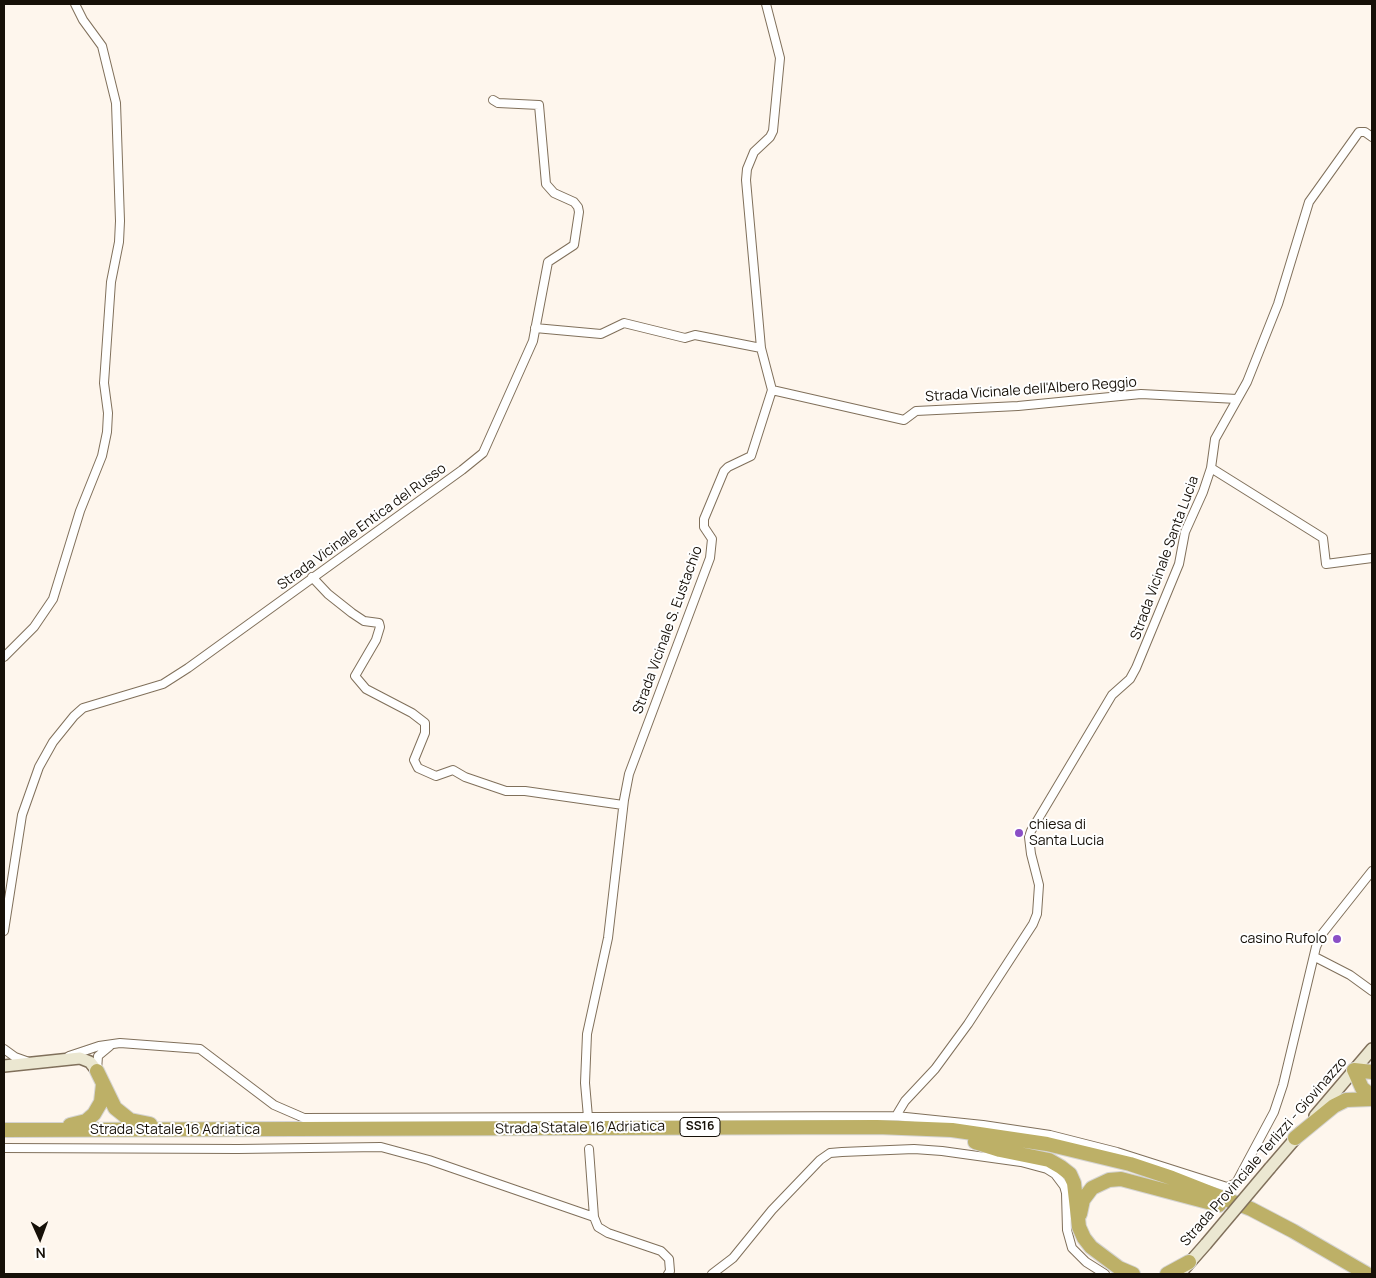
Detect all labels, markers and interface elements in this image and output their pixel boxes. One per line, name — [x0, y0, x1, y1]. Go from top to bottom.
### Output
street label: Strada Vicinale dell'Albero Reggio — [925, 374, 1137, 406]
street label: Strada Vicinale Entica del Russo — [274, 460, 450, 594]
street label: Strada Vicinale Santa Lucia — [1127, 474, 1203, 642]
street label: Strada Vicinale S. Eustachio — [630, 544, 706, 716]
place label: chiesa di Santa Lucia — [1029, 817, 1104, 850]
marker: chiesa di Santa Lucia — [1013, 827, 1025, 839]
place label: casino Rufolo — [1240, 931, 1327, 947]
marker: casino Rufolo — [1331, 933, 1343, 945]
street label: Strada Provinciale Terlizzi - Giovinazzo — [1177, 1054, 1351, 1250]
street label: Strada Statale 16 Adriatica — [495, 1118, 665, 1138]
road number: SS16 — [680, 1118, 720, 1136]
street label: Strada Statale 16 Adriatica — [90, 1122, 260, 1138]
north arrow — [15, 1213, 65, 1263]
text: N — [35, 1244, 46, 1263]

